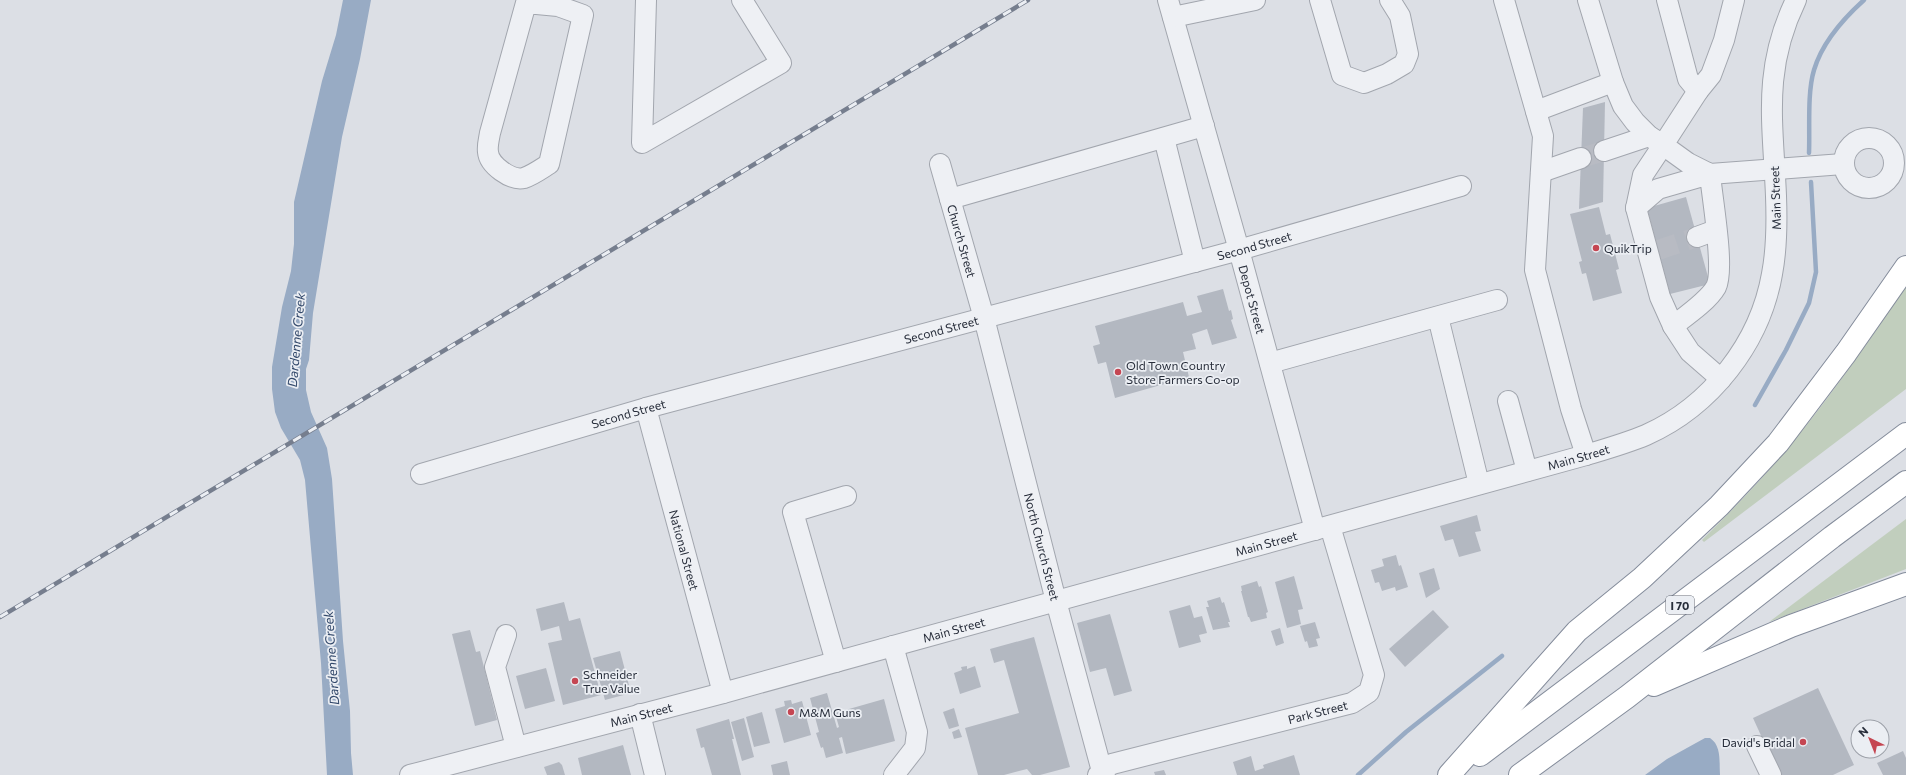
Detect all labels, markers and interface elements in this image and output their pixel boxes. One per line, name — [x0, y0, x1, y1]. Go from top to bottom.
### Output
street label: Main Street — [1767, 166, 1783, 230]
street label: Church Street — [945, 203, 979, 279]
street label: Second Street — [1215, 228, 1293, 263]
place label: QuikTrip — [1604, 241, 1652, 255]
marker: QuikTrip — [1591, 243, 1601, 253]
street label: Depot Street — [1236, 263, 1268, 335]
water label: Dardenne Creek — [284, 291, 308, 388]
street label: Second Street — [902, 313, 980, 346]
place label: Old Town Country Store Farmers Co-op — [1126, 358, 1240, 386]
marker: Old Town Country Store Farmers Co-op — [1113, 367, 1123, 377]
street label: Second Street — [590, 396, 667, 431]
street label: Main Street — [1546, 441, 1611, 472]
street label: North Church Street — [1022, 491, 1063, 602]
street label: National Street — [667, 508, 702, 592]
street label: Main Street — [1233, 528, 1299, 558]
road number: I 70 — [1666, 596, 1694, 614]
water label: Dardenne Creek — [320, 609, 342, 706]
street label: Main Street — [921, 614, 987, 645]
place label: Schneider True Value — [583, 667, 640, 695]
marker: Schneider True Value — [570, 676, 580, 686]
street label: Park Street — [1286, 697, 1349, 726]
street label: Main Street — [609, 700, 674, 729]
place label: M&M Guns — [799, 705, 861, 719]
marker: M&M Guns — [786, 707, 796, 717]
north arrow — [1850, 719, 1890, 759]
text: N — [1855, 724, 1870, 739]
place label: David's Bridal — [1722, 735, 1795, 749]
marker: David's Bridal — [1798, 737, 1808, 747]

